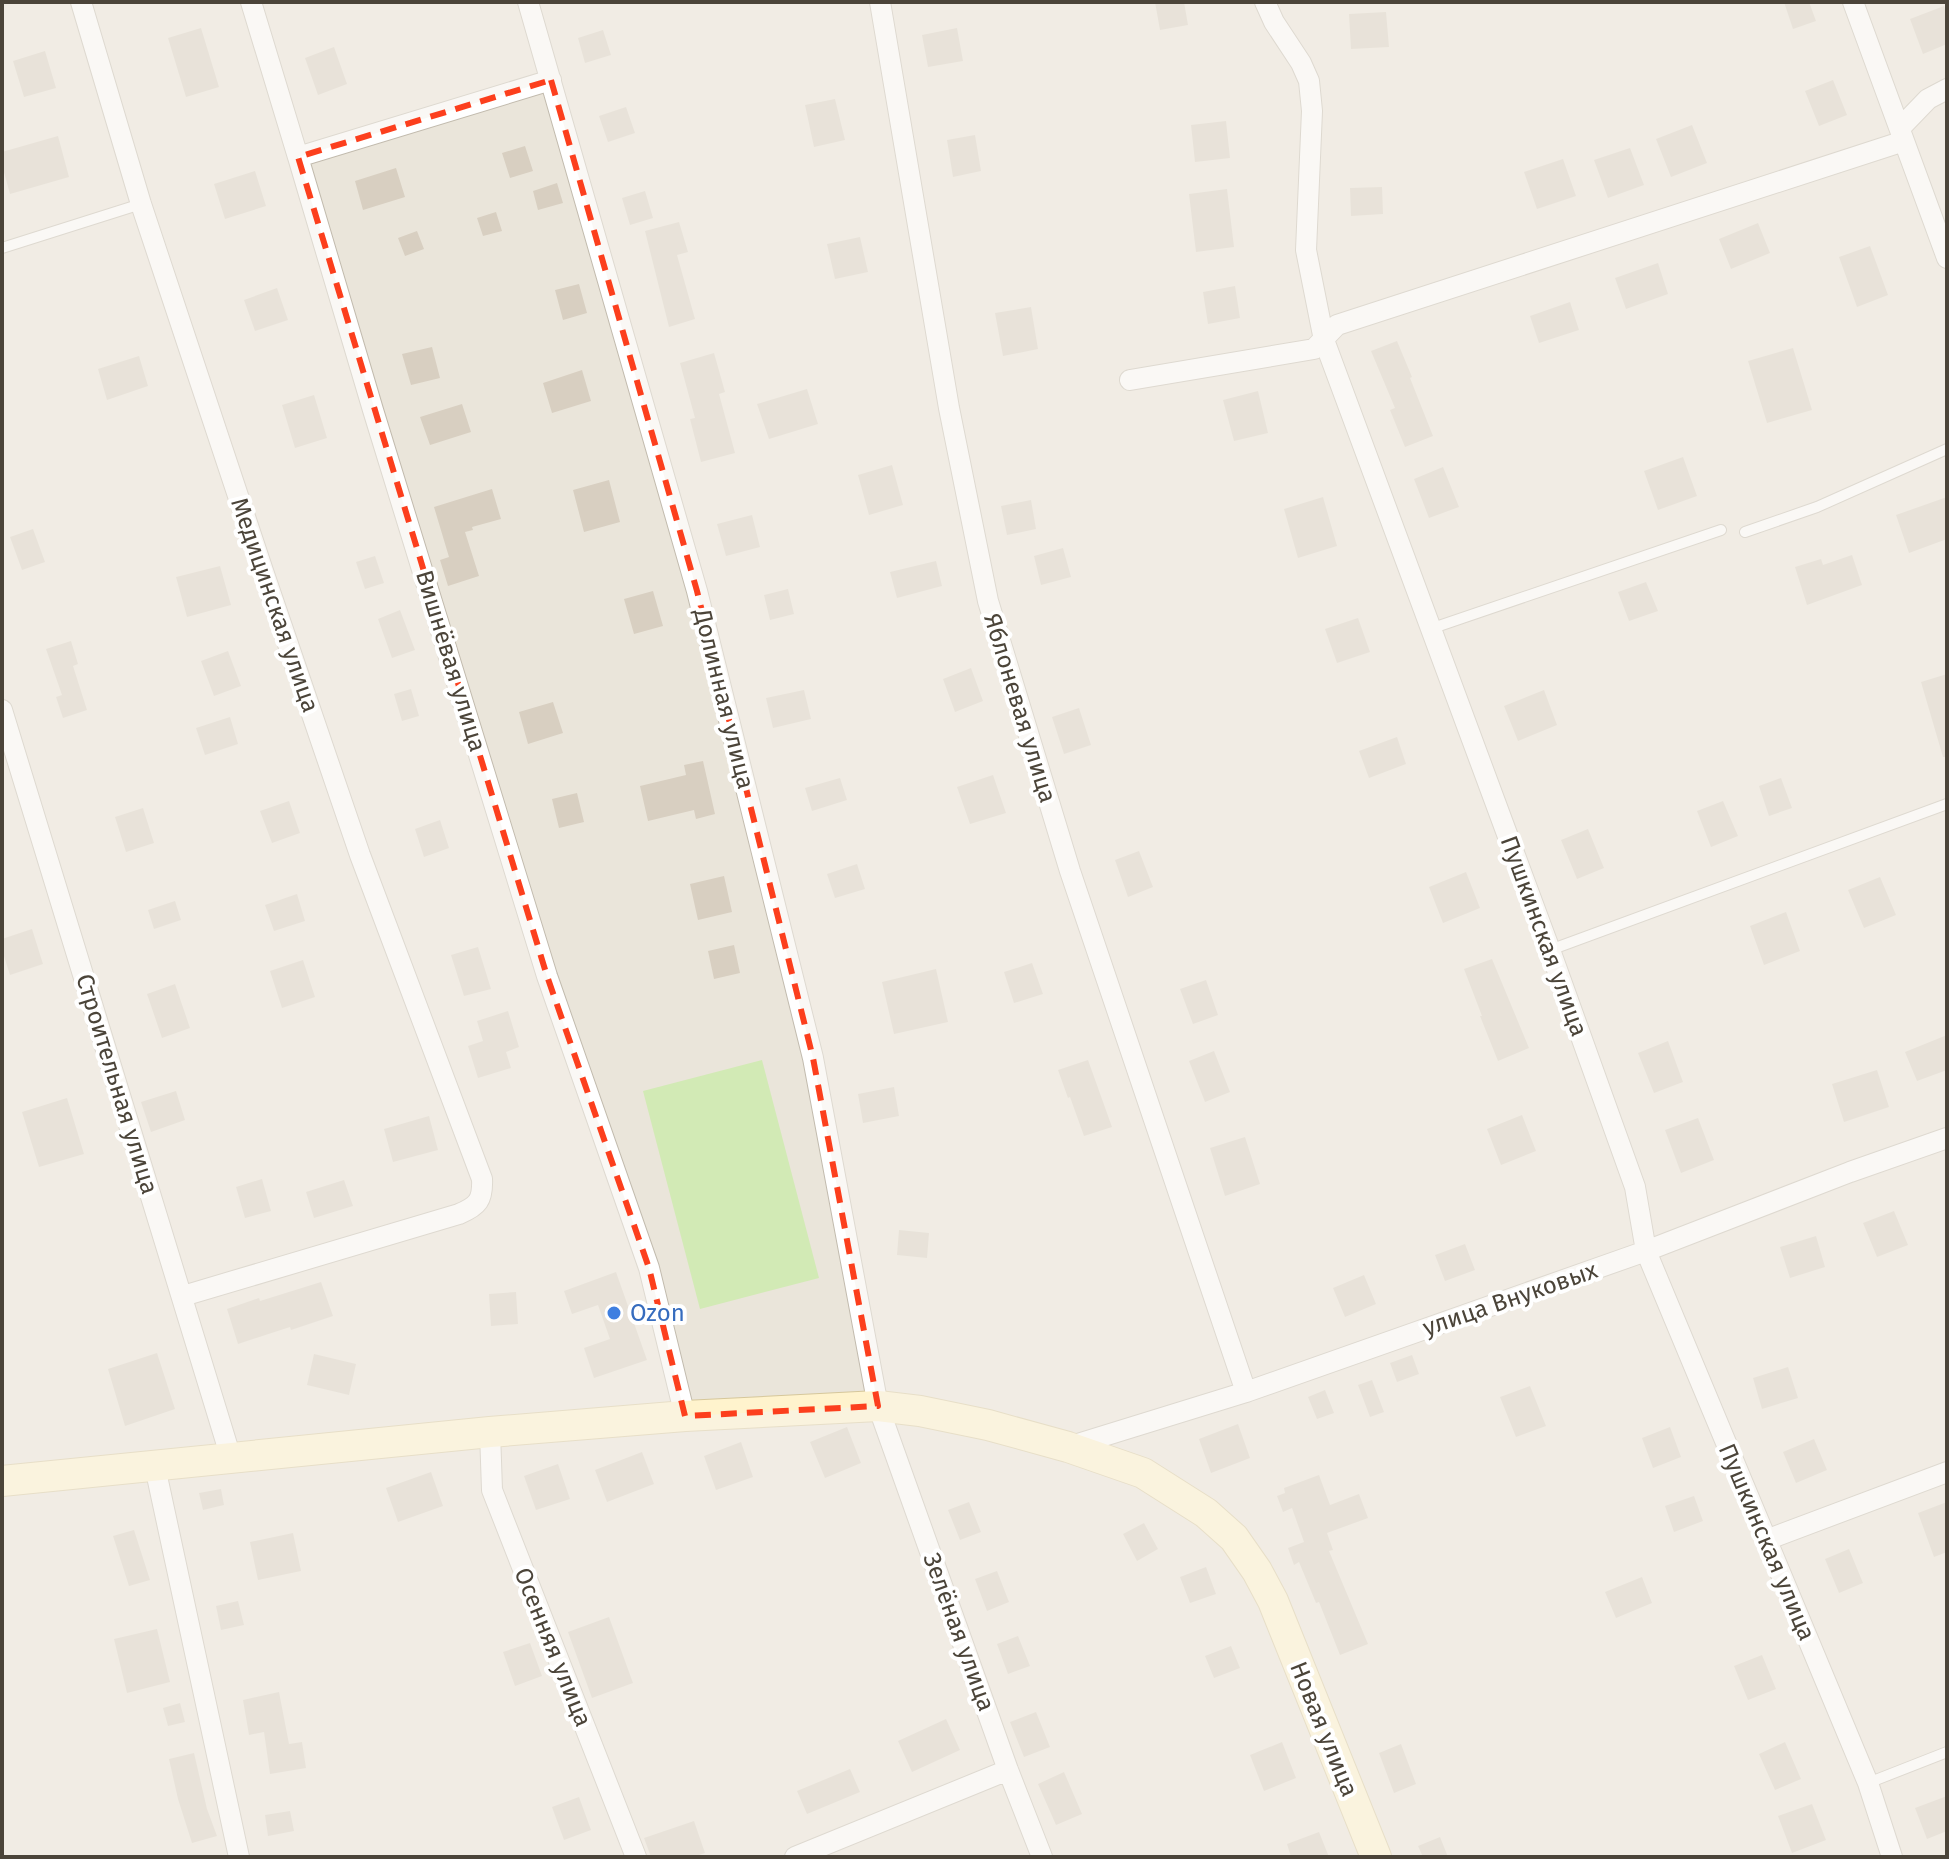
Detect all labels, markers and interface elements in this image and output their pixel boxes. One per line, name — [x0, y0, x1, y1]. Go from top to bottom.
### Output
street label: Медицинская улица — [225, 494, 325, 716]
street label: Вишнёвая улица — [410, 567, 492, 755]
street label: Долинная улица — [688, 605, 760, 792]
street label: Яблоневая улица — [978, 610, 1062, 806]
street label: Пушкинская улица — [1495, 832, 1593, 1040]
street label: Строительная улица — [70, 971, 164, 1197]
street label: улица Внуковых — [1419, 1256, 1601, 1342]
place label: Ozon — [630, 1299, 685, 1327]
marker: Ozon — [605, 1304, 623, 1322]
street label: Пушкинская улица — [1713, 1439, 1821, 1645]
street label: Зелёная улица — [917, 1549, 1001, 1715]
street label: Осенняя улица — [508, 1563, 598, 1731]
street label: Новая улица — [1284, 1657, 1364, 1801]

